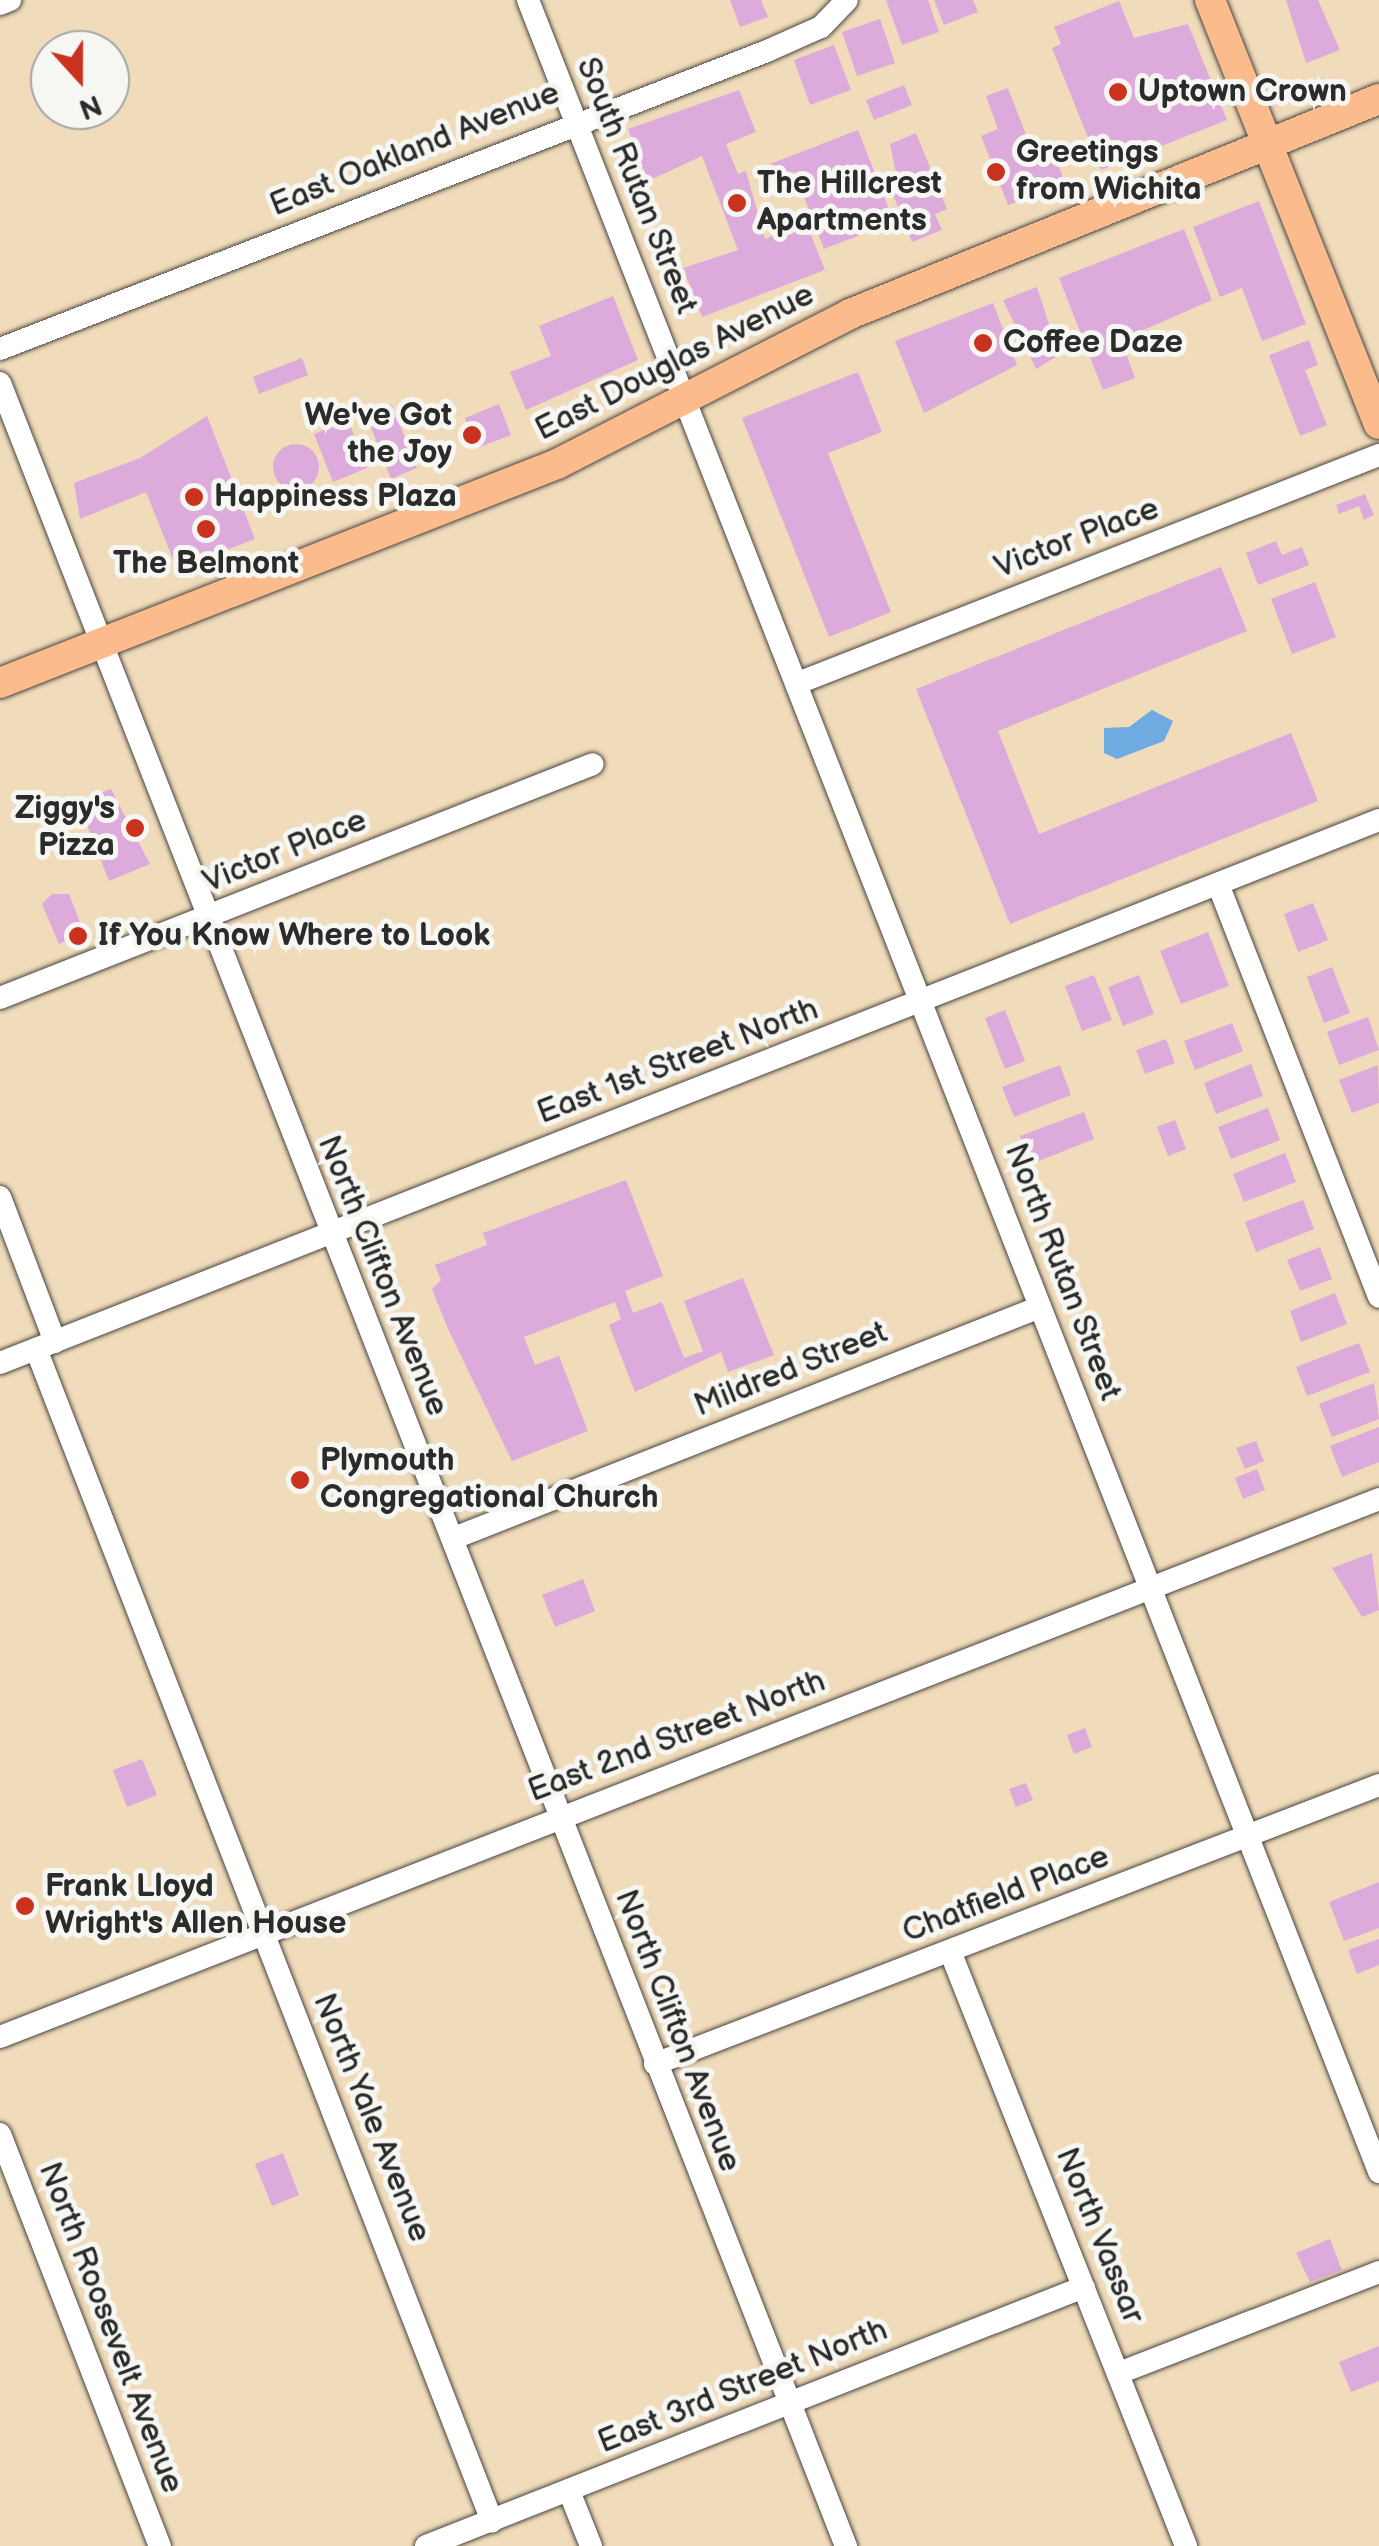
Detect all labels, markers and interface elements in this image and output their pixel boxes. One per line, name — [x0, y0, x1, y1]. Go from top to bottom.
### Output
north arrow — [30, 30, 130, 130]
street label: South Rutan Street — [567, 52, 705, 320]
place label: Uptown Crown — [1138, 73, 1347, 111]
street label: East Oakland Avenue — [265, 74, 565, 226]
marker: Uptown Crown — [1107, 81, 1129, 103]
text: N — [74, 87, 106, 126]
place label: Greetings from Wichita — [1016, 135, 1202, 210]
marker: Greetings from Wichita — [985, 161, 1007, 183]
place label: The Hillcrest Apartments — [757, 166, 942, 241]
marker: The Hillcrest Apartments — [726, 192, 748, 214]
street label: East Douglas Avenue — [529, 276, 821, 450]
place label: Coffee Daze — [1003, 324, 1183, 362]
marker: Coffee Daze — [972, 332, 994, 354]
place label: We've Got the Joy — [304, 398, 452, 473]
marker: We've Got the Joy — [461, 424, 483, 446]
place label: Happiness Plaza — [214, 478, 457, 516]
marker: Happiness Plaza — [183, 486, 205, 508]
street label: Victor Place — [990, 490, 1164, 588]
marker: The Belmont — [195, 518, 217, 540]
place label: The Belmont — [113, 545, 299, 583]
place label: Ziggy's Pizza — [15, 791, 115, 866]
street label: Victor Place — [198, 802, 372, 902]
marker: Ziggy's Pizza — [124, 817, 146, 839]
place label: If You Know Where to Look — [98, 917, 490, 955]
marker: If You Know Where to Look — [67, 925, 89, 947]
street label: East 1st Street North — [532, 991, 824, 1133]
street label: North Clifton Avenue — [308, 1130, 456, 1422]
street label: North Rutan Street — [995, 1138, 1129, 1406]
street label: Mildred Street — [689, 1314, 893, 1426]
place label: Plymouth Congregational Church — [320, 1443, 659, 1518]
marker: Plymouth Congregational Church — [289, 1469, 311, 1491]
street label: East 2nd Street North — [523, 1663, 831, 1811]
street label: Chatfield Place — [897, 1838, 1115, 1952]
place label: Frank Lloyd Wright's Allen House — [45, 1869, 346, 1944]
street label: North Clifton Avenue — [606, 1885, 748, 2177]
marker: Frank Lloyd Wright's Allen House — [14, 1895, 36, 1917]
street label: North Yale Avenue — [303, 1987, 439, 2249]
street label: North Vassar — [1046, 2142, 1152, 2330]
street label: North Roosevelt Avenue — [29, 2157, 191, 2499]
street label: East 3rd Street North — [592, 2311, 894, 2463]

